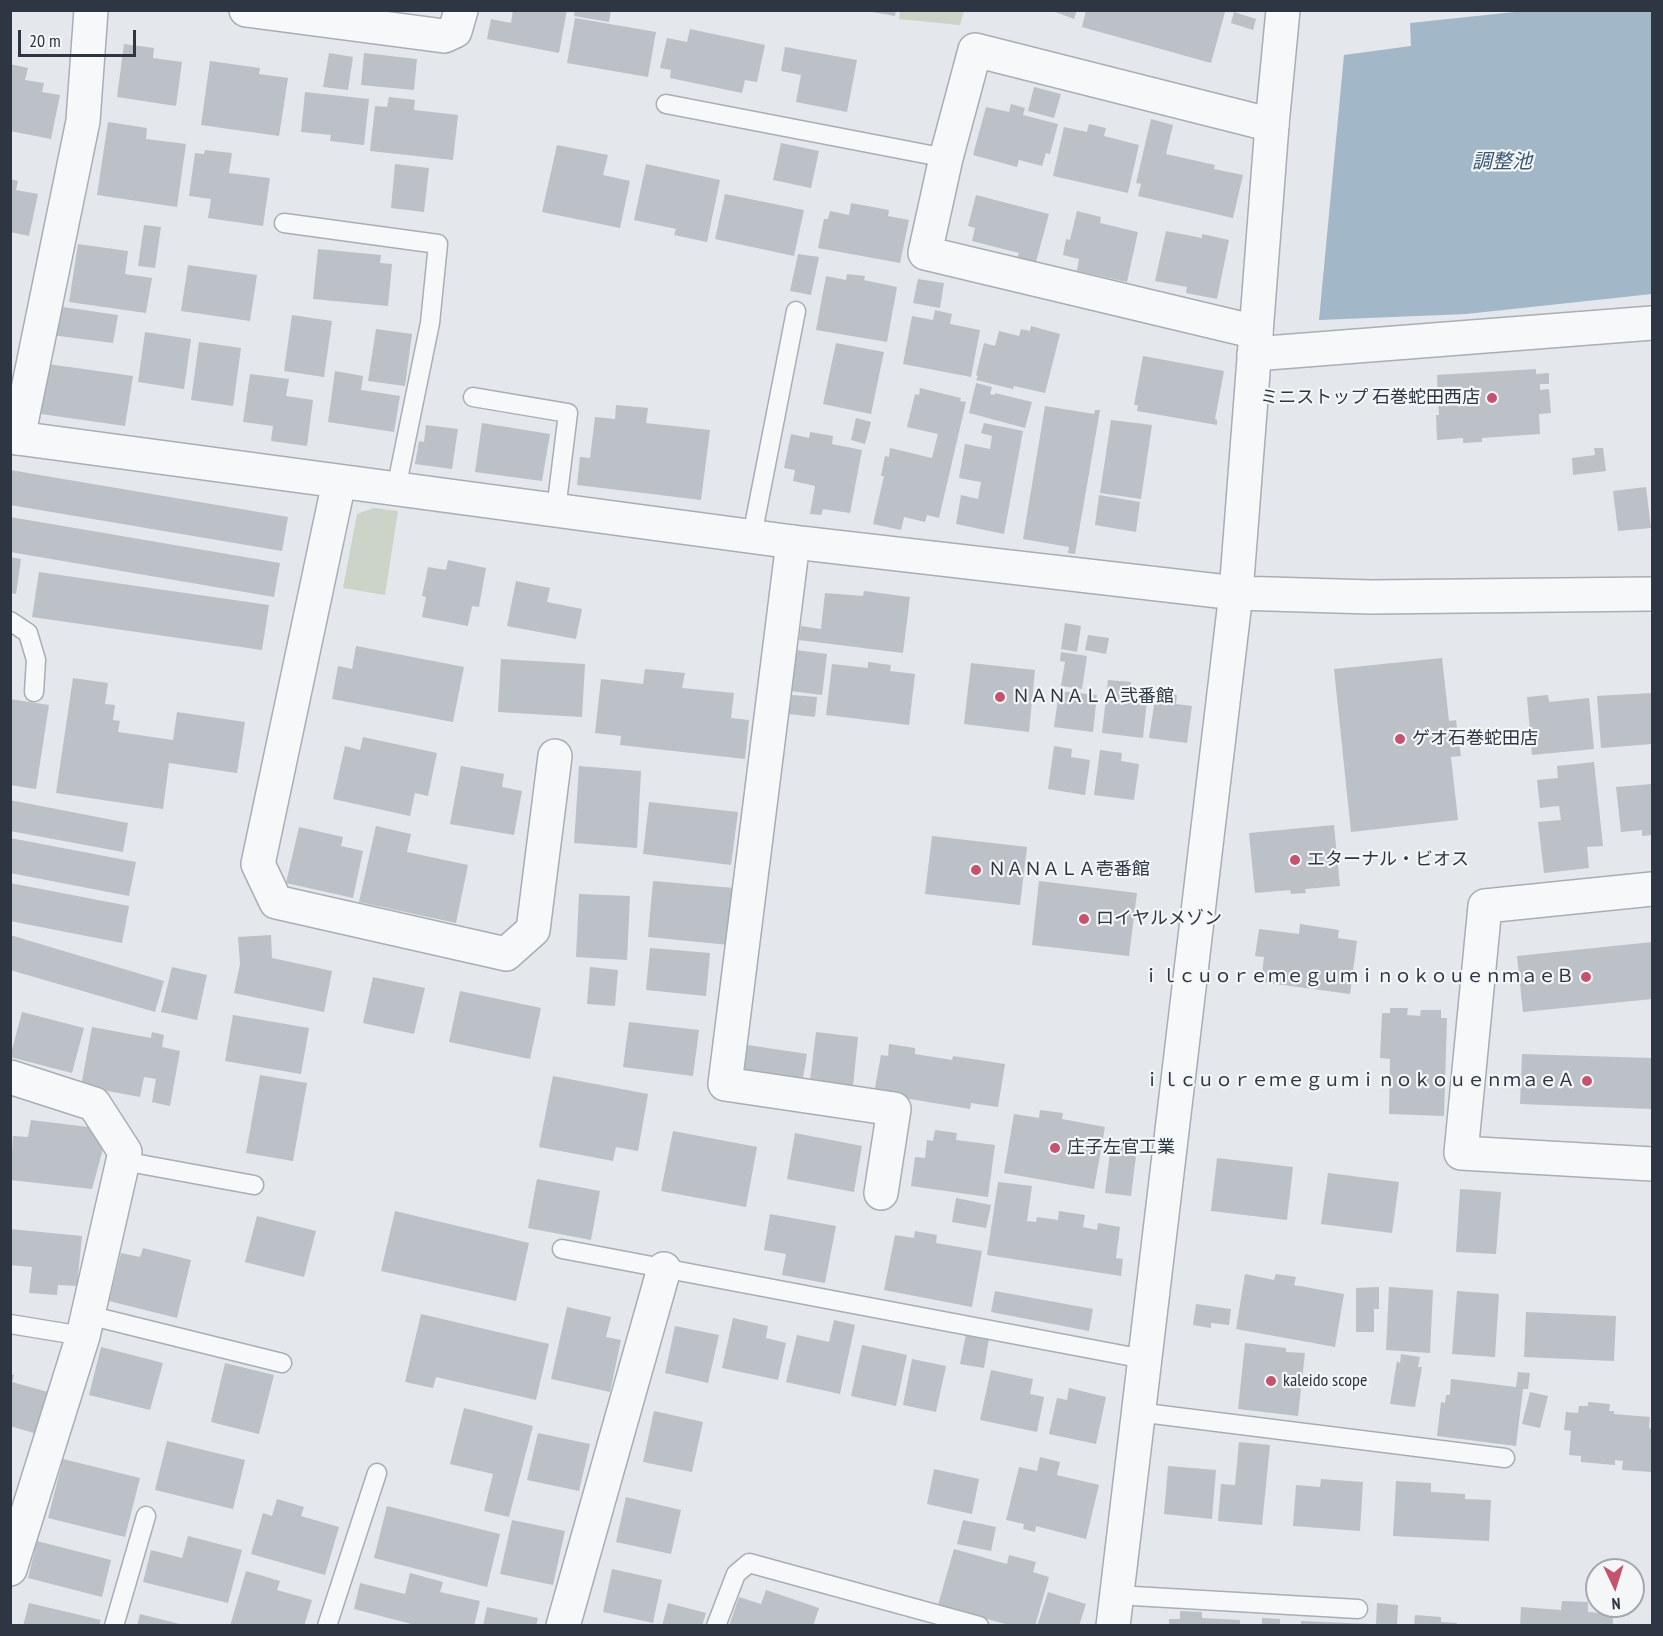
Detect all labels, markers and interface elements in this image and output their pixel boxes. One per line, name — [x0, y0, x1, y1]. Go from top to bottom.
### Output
scale bar — [21, 18, 140, 56]
text: 20 m — [29, 29, 61, 52]
water label: 調整池 — [1472, 150, 1532, 174]
place label: ミニストップ 石巻蛇田西店 — [1260, 387, 1480, 409]
marker: ミニストップ 石巻蛇田西店 — [1485, 391, 1499, 405]
place label: ＮＡＮＡＬＡ弐番館 — [1012, 686, 1174, 708]
marker: ＮＡＮＡＬＡ弐番館 — [993, 690, 1007, 704]
place label: ゲオ石巻蛇田店 — [1412, 728, 1538, 750]
marker: ゲオ石巻蛇田店 — [1393, 732, 1407, 746]
place label: エターナル・ビオス — [1307, 849, 1469, 871]
marker: エターナル・ビオス — [1288, 853, 1302, 867]
place label: ＮＡＮＡＬＡ壱番館 — [988, 859, 1150, 881]
marker: ＮＡＮＡＬＡ壱番館 — [969, 863, 983, 877]
place label: ロイヤルメゾン — [1096, 908, 1222, 930]
marker: ロイヤルメゾン — [1077, 912, 1091, 926]
place label: ｉｌｃｕｏｒｅｍｅｇｕｍｉｎｏｋｏｕｅｎｍａｅＢ — [1142, 966, 1574, 988]
marker: ｉｌｃｕｏｒｅｍｅｇｕｍｉｎｏｋｏｕｅｎｍａｅＢ — [1579, 970, 1593, 984]
place label: ｉｌｃｕｏｒｅｍｅｇｕｍｉｎｏｋｏｕｅｎｍａｅＡ — [1143, 1070, 1575, 1092]
marker: ｉｌｃｕｏｒｅｍｅｇｕｍｉｎｏｋｏｕｅｎｍａｅＡ — [1580, 1074, 1594, 1088]
place label: 庄子左官工業 — [1067, 1137, 1175, 1159]
marker: 庄子左官工業 — [1048, 1141, 1062, 1155]
place label: kaleido scope — [1283, 1370, 1367, 1392]
marker: kaleido scope — [1264, 1374, 1278, 1388]
north arrow — [1585, 1558, 1645, 1618]
text: N — [1611, 1594, 1621, 1614]

